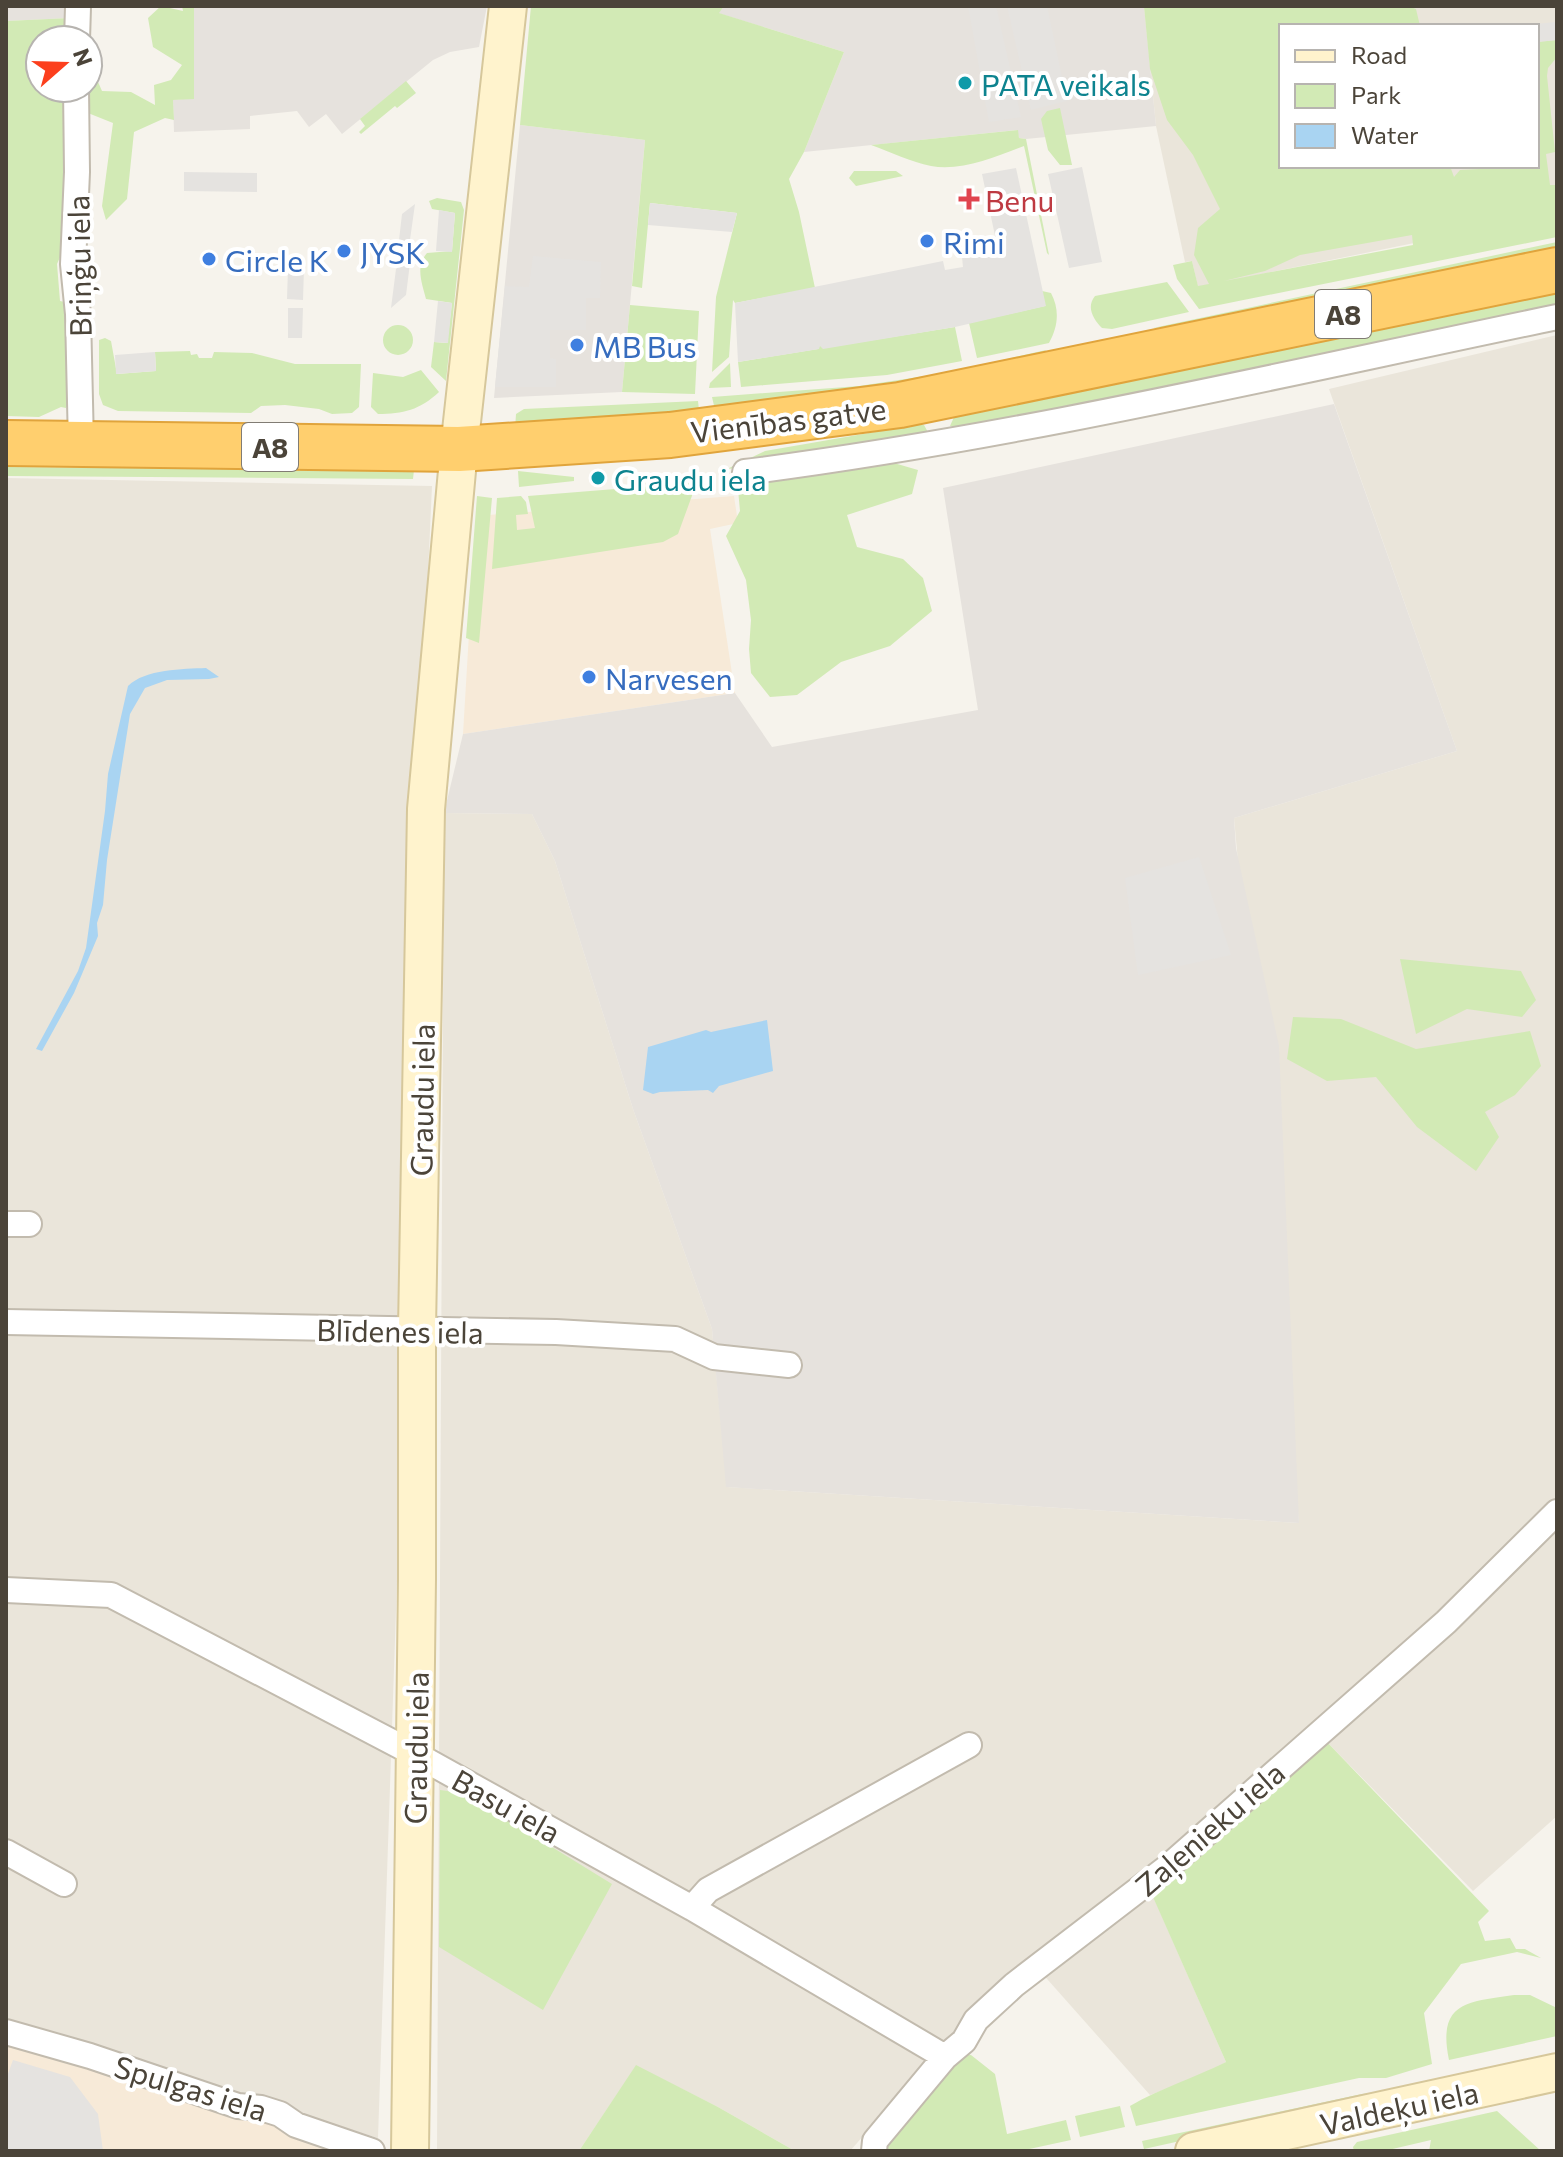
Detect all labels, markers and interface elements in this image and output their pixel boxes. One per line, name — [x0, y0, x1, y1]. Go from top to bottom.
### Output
north arrow — [24, 24, 104, 104]
legend — [1279, 24, 1539, 168]
text: Road — [1351, 40, 1407, 69]
text: N — [68, 45, 99, 69]
place label: PATA veikals — [981, 65, 1151, 102]
marker: PATA veikals — [956, 74, 974, 92]
text: Park — [1351, 80, 1401, 109]
text: Water — [1351, 120, 1419, 149]
place label: Benu — [985, 181, 1054, 218]
marker: Benu — [960, 190, 978, 208]
street label: Briņģu iela — [58, 195, 101, 337]
place label: Rimi — [943, 223, 1005, 260]
marker: Rimi — [918, 232, 936, 250]
place label: JYSK — [360, 233, 425, 270]
place label: Circle K — [225, 241, 329, 278]
marker: JYSK — [335, 242, 353, 260]
marker: Circle K — [200, 250, 218, 268]
road number: A8 — [1315, 290, 1371, 338]
place label: MB Bus — [593, 327, 697, 364]
marker: MB Bus — [568, 336, 586, 354]
street label: Vienības gatve — [688, 389, 888, 449]
road number: A8 — [242, 423, 298, 471]
place label: Graudu iela — [614, 460, 767, 497]
marker: Graudu iela — [589, 469, 607, 487]
place label: Narvesen — [605, 659, 733, 696]
marker: Narvesen — [580, 668, 598, 686]
street label: Graudu iela — [401, 1023, 441, 1177]
street label: Blīdenes iela — [316, 1310, 484, 1350]
street label: Graudu iela — [395, 1671, 435, 1825]
street label: Zaļenieku iela — [1127, 1753, 1293, 1905]
street label: Basu iela — [446, 1760, 568, 1850]
street label: Spulgas iela — [110, 2046, 272, 2128]
street label: Valdeķu iela — [1316, 2072, 1482, 2145]

